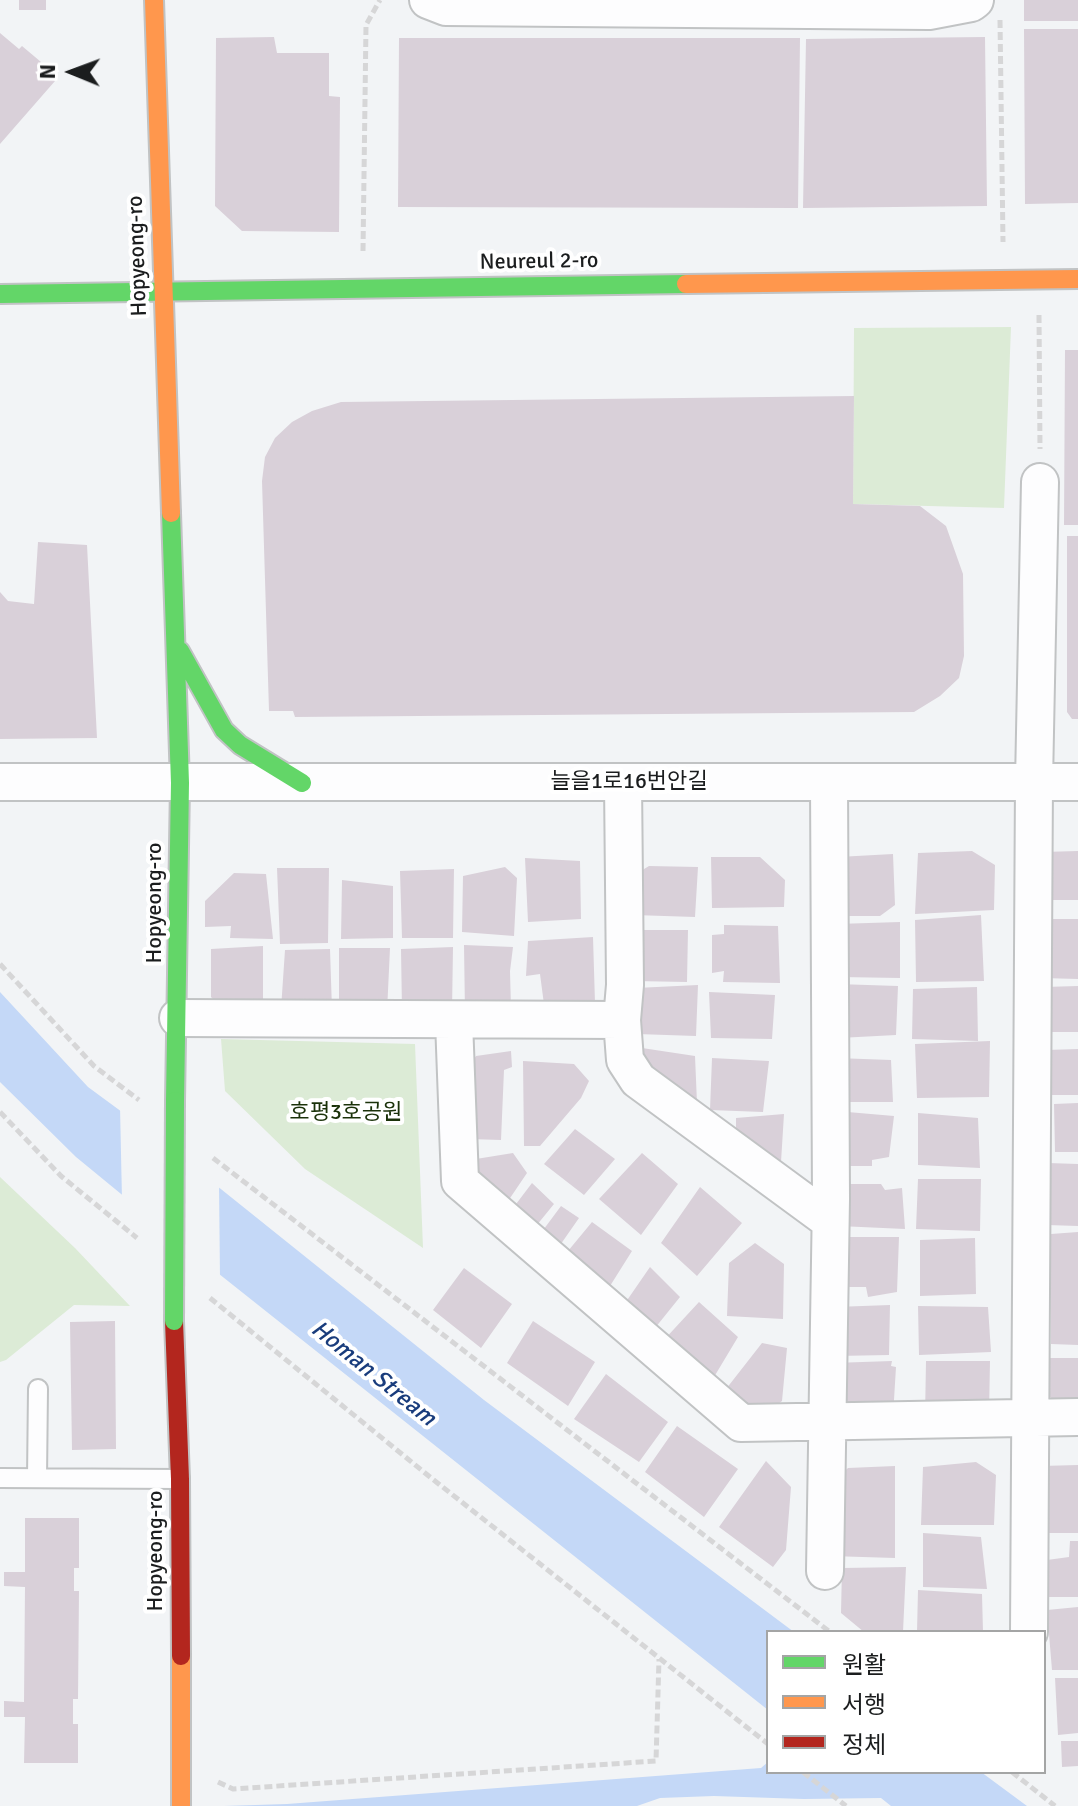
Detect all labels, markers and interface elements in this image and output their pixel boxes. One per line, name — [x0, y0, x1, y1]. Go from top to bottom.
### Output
north arrow — [32, 32, 112, 112]
text: N — [34, 64, 61, 79]
street label: Hopyeong-ro — [123, 195, 153, 317]
street label: Neureul 2-ro — [479, 248, 599, 276]
street label: 늘을1로16번안길 — [550, 769, 708, 795]
street label: Hopyeong-ro — [142, 843, 168, 963]
park label: 호평3호공원 — [289, 1100, 403, 1126]
water label: Homan Stream — [305, 1315, 441, 1433]
street label: Hopyeong-ro — [143, 1491, 169, 1611]
legend — [766, 1630, 1046, 1774]
text: 원활 — [842, 1650, 886, 1680]
text: 서행 — [842, 1690, 886, 1720]
text: 정체 — [842, 1730, 886, 1760]

